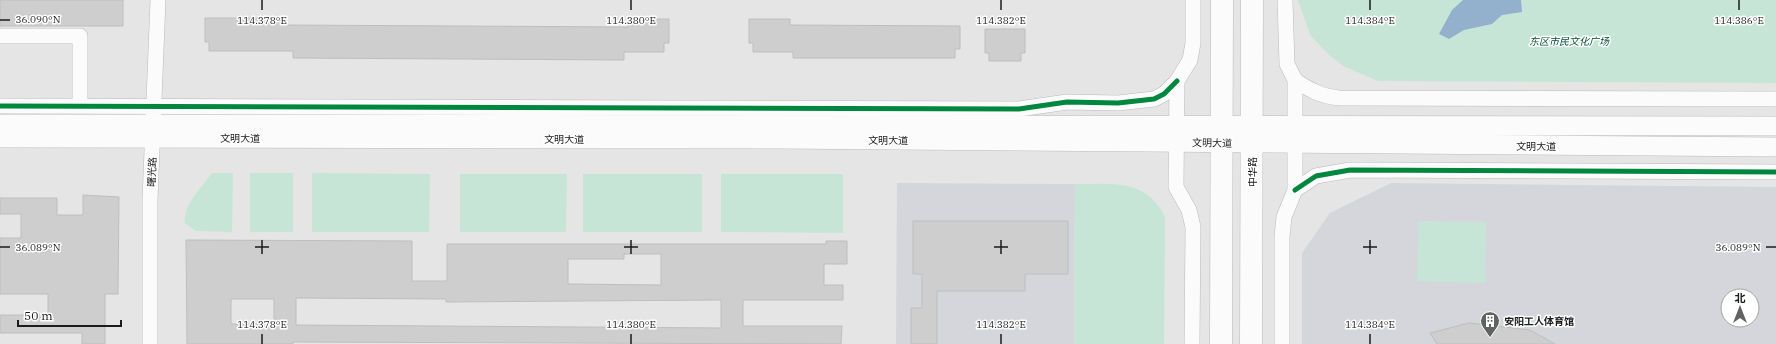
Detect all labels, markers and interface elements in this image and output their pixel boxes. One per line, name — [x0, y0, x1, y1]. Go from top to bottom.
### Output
text: 36.090°N — [15, 13, 61, 26]
text: 114.378°E — [237, 14, 287, 27]
text: 114.380°E — [606, 14, 656, 27]
text: 114.382°E — [976, 14, 1026, 27]
text: 114.384°E — [1345, 14, 1395, 27]
text: 114.386°E — [1714, 14, 1764, 27]
park label: 东区市民文化广场 — [1529, 35, 1610, 48]
street label: 文明大道 — [220, 132, 260, 145]
street label: 文明大道 — [544, 133, 584, 146]
street label: 文明大道 — [868, 134, 908, 147]
street label: 文明大道 — [1192, 136, 1232, 150]
street label: 文明大道 — [1516, 140, 1556, 153]
street label: 曙光路 — [145, 157, 159, 187]
street label: 中华路 — [1246, 157, 1259, 187]
text: 36.089°N — [15, 241, 61, 254]
text: 36.089°N — [1715, 241, 1761, 254]
north arrow — [1720, 288, 1760, 328]
text: 北 — [1735, 291, 1746, 305]
scale bar — [18, 302, 121, 328]
text: 50 m — [24, 308, 53, 323]
building icon: 安阳工人体育馆 — [1479, 310, 1501, 338]
place label: 安阳工人体育馆 — [1504, 315, 1574, 328]
text: 114.378°E — [237, 318, 287, 331]
text: 114.380°E — [606, 318, 656, 331]
text: 114.382°E — [976, 318, 1026, 331]
text: 114.384°E — [1345, 318, 1395, 331]

